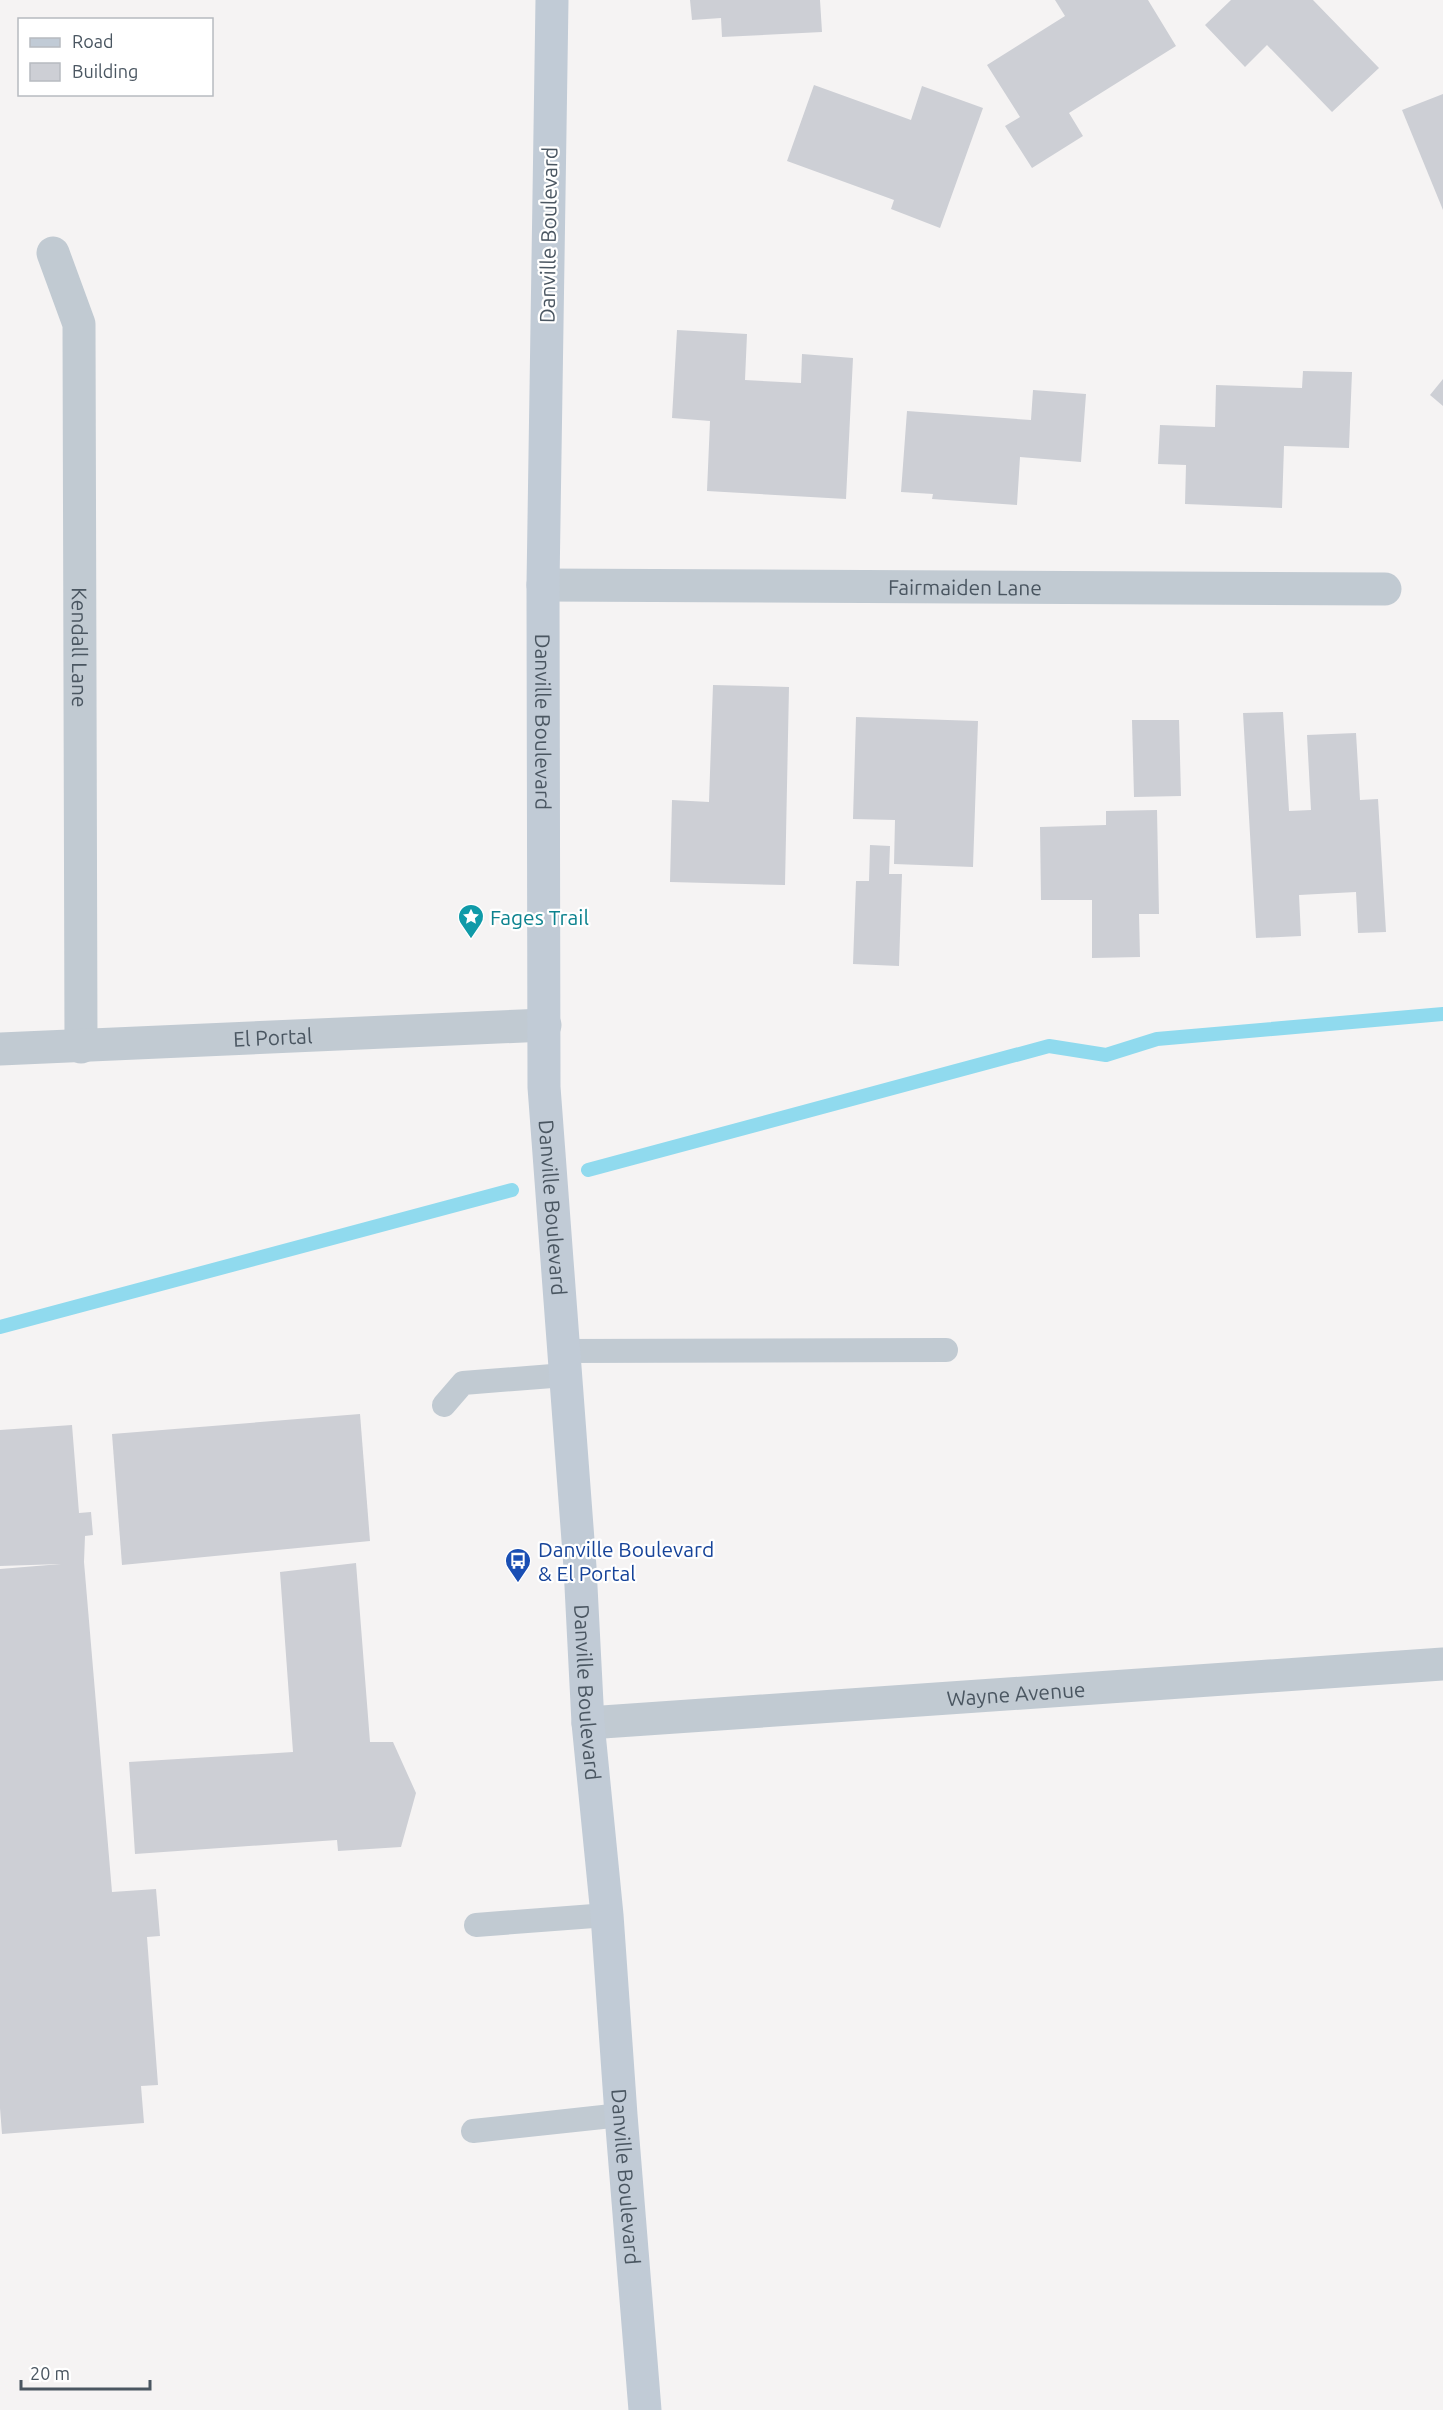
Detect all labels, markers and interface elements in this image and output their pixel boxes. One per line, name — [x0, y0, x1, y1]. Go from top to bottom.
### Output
legend — [18, 18, 213, 96]
text: Road — [72, 31, 114, 51]
text: Building — [72, 61, 138, 81]
street label: Danville Boulevard — [534, 147, 562, 323]
street label: Fairmaiden Lane — [888, 575, 1042, 599]
street label: Kendall Lane — [68, 587, 92, 708]
street label: Danville Boulevard — [531, 634, 555, 810]
place icon: Fages Trail — [456, 902, 486, 940]
place label: Fages Trail — [490, 905, 589, 929]
street label: El Portal — [233, 1023, 313, 1051]
street label: Danville Boulevard — [534, 1119, 572, 1296]
place label: Danville Boulevard & El Portal — [538, 1537, 714, 1585]
bus stop icon: Danville Boulevard & El Portal — [503, 1546, 533, 1584]
street label: Danville Boulevard — [570, 1604, 606, 1781]
street label: Wayne Avenue — [946, 1677, 1086, 1710]
street label: Danville Boulevard — [607, 2088, 645, 2266]
scale bar — [21, 2353, 150, 2391]
text: 20 m — [30, 2363, 70, 2383]

